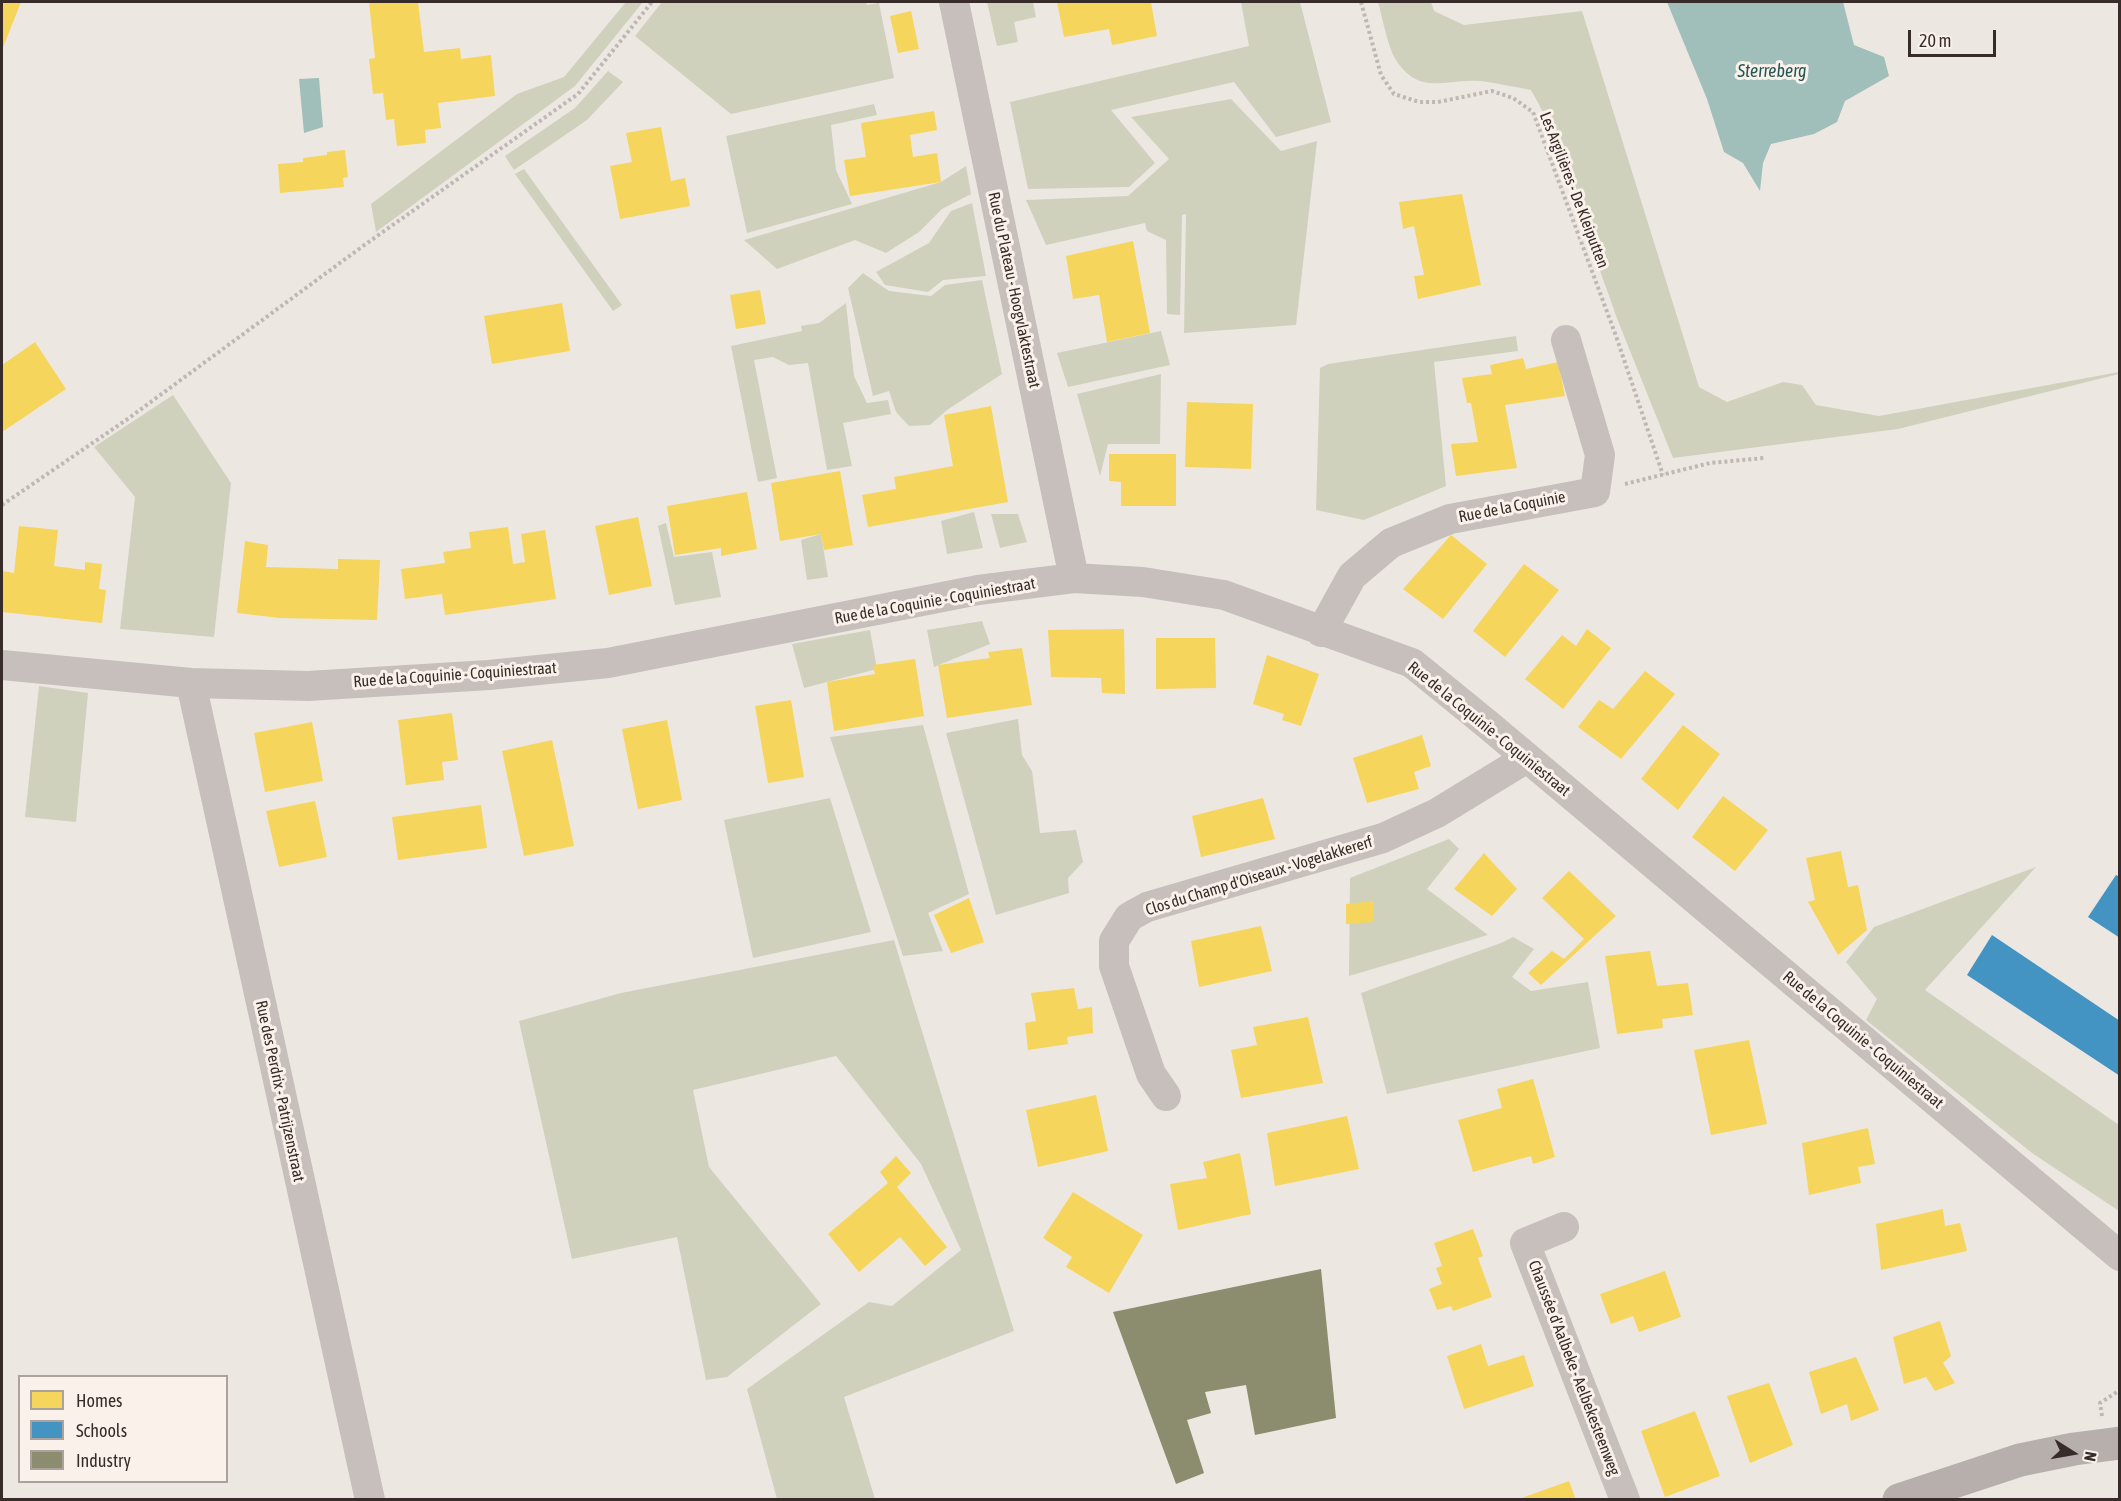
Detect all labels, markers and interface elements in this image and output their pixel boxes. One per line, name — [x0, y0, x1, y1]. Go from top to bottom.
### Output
scale bar — [1911, 18, 2000, 56]
text: 20 m — [1919, 30, 1951, 51]
water label: Sterreberg — [1738, 60, 1806, 82]
street label: Les Argilières - De Kleiputten — [1535, 109, 1613, 271]
street label: Rue du Plateau - Hoogvlaktestraat — [984, 190, 1044, 390]
street label: Rue de la Coquinie — [1457, 487, 1567, 527]
street label: Rue de la Coquinie - Coquiniestraat — [833, 574, 1037, 628]
street label: Rue de la Coquinie - Coquiniestraat — [353, 658, 557, 692]
street label: Rue de la Coquinie - Coquiniestraat — [1404, 658, 1574, 800]
street label: Clos du Champ d'Oiseaux - Vogelakkererf — [1143, 832, 1375, 920]
street label: Rue de la Coquinie - Coquiniestraat — [1779, 967, 1947, 1113]
street label: Rue des Perdrix - Patrijzenstraat — [251, 999, 309, 1183]
street label: Chaussée d'Aalbeke - Aelbekesteenweg — [1524, 1258, 1624, 1478]
legend — [18, 1375, 228, 1483]
text: Homes — [76, 1390, 122, 1411]
text: Schools — [76, 1420, 127, 1441]
north arrow — [2043, 1423, 2103, 1483]
text: Industry — [76, 1450, 131, 1471]
text: N — [2081, 1450, 2100, 1463]

